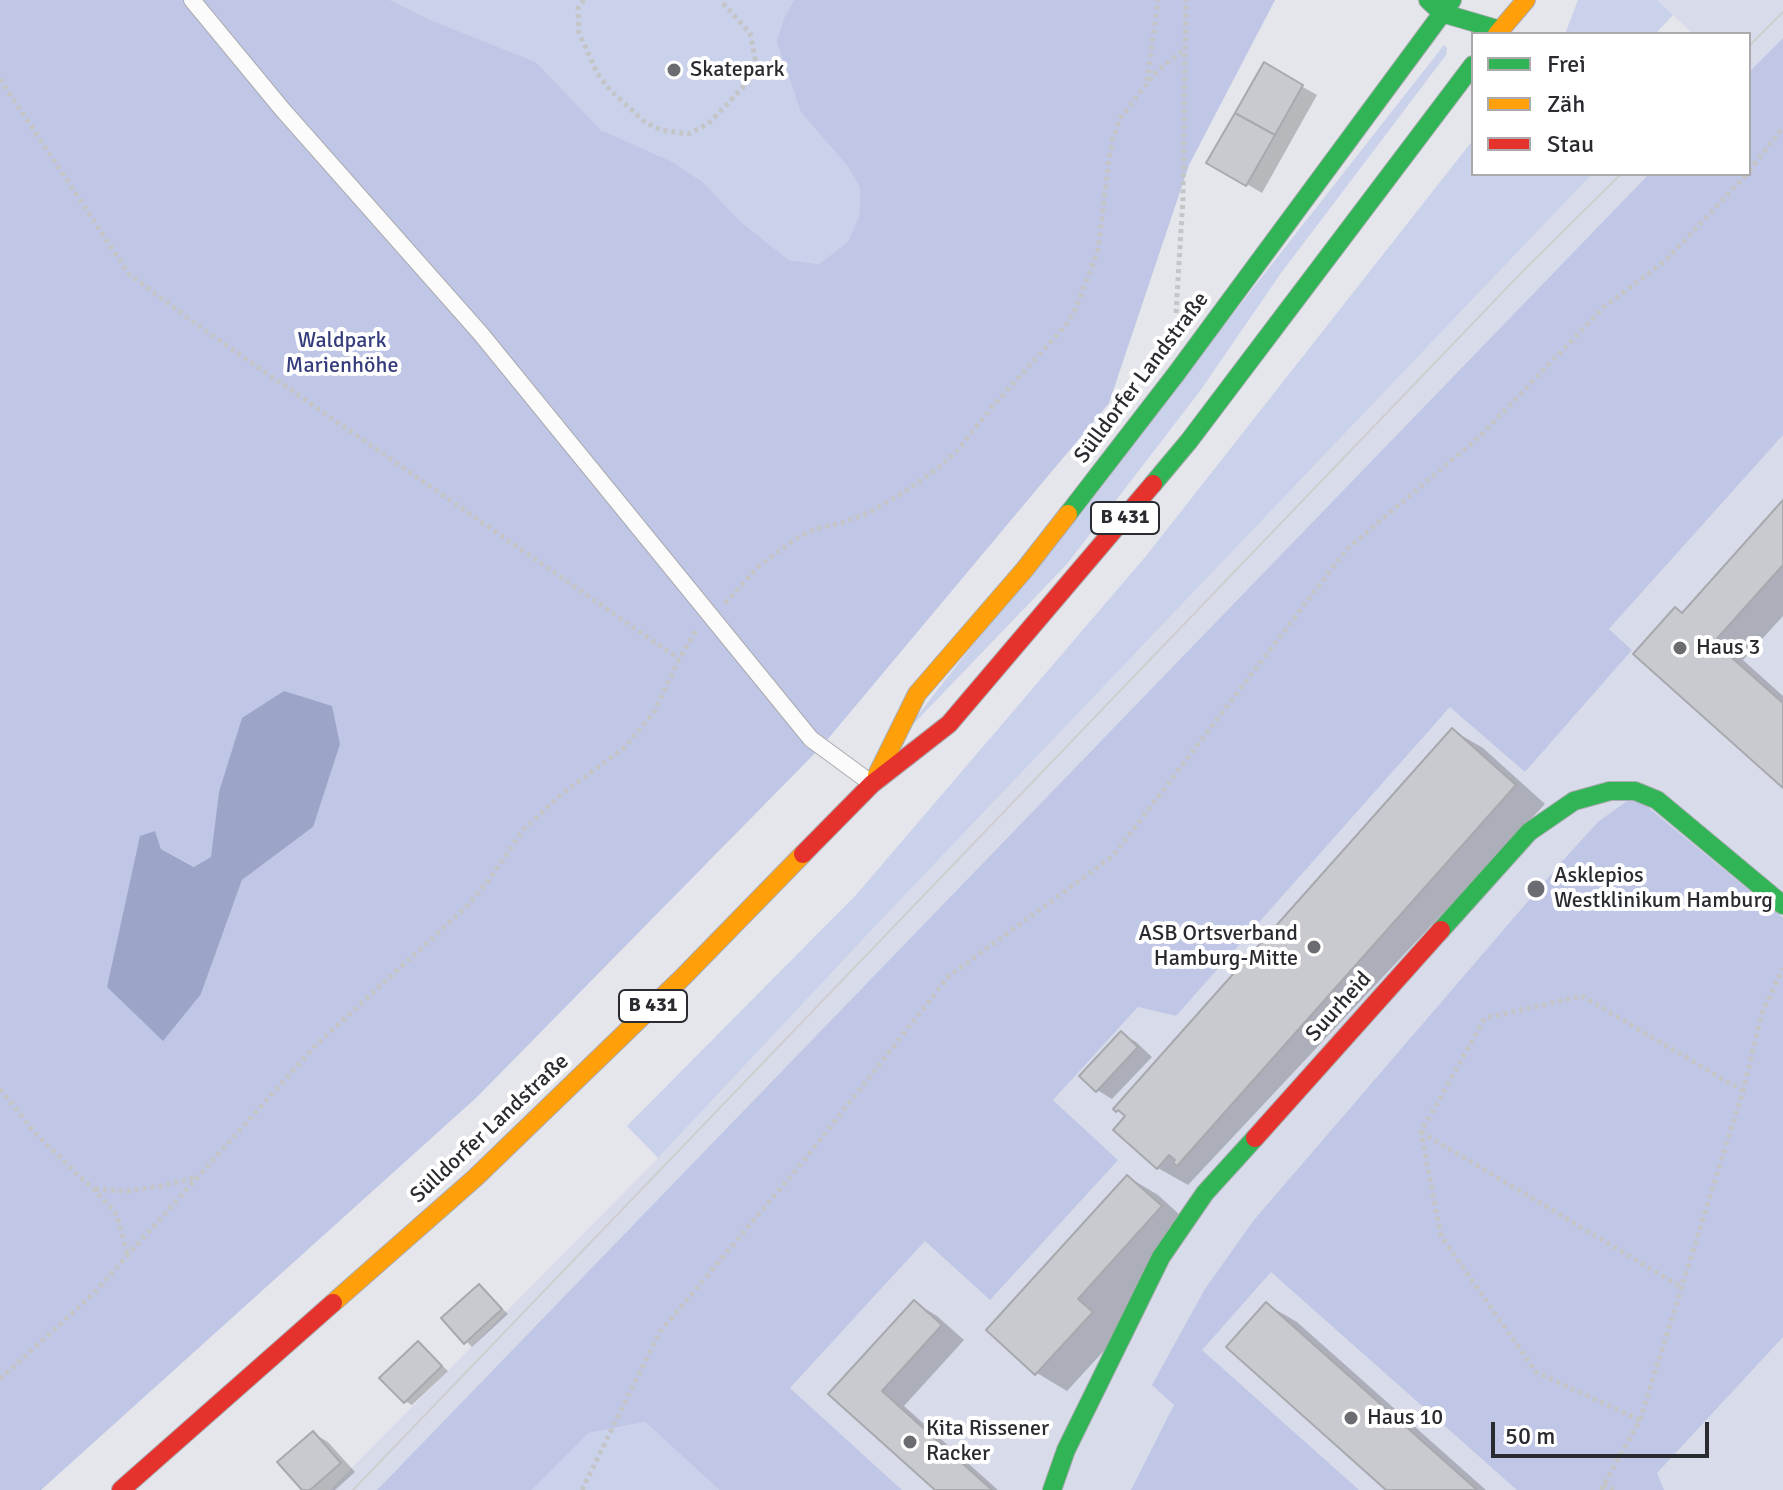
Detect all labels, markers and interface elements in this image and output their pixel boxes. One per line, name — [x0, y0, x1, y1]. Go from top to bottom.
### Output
legend — [1471, 32, 1751, 176]
text: Frei — [1547, 49, 1586, 79]
place label: Skatepark — [690, 57, 785, 83]
marker: Skatepark — [665, 61, 683, 79]
text: Zäh — [1547, 89, 1585, 119]
text: Stau — [1547, 129, 1594, 159]
street label: Sülldorfer Landstraße — [1069, 287, 1215, 469]
park label: Waldpark Marienhöhe — [286, 328, 398, 380]
road number: B 431 — [1091, 502, 1159, 534]
place label: Haus 3 — [1696, 635, 1760, 661]
marker: Haus 3 — [1671, 639, 1689, 657]
place label: Asklepios Westklinikum Hamburg — [1554, 863, 1773, 914]
marker: Asklepios Westklinikum Hamburg — [1525, 878, 1547, 900]
place label: ASB Ortsverband Hamburg-Mitte — [1139, 921, 1298, 972]
marker: ASB Ortsverband Hamburg-Mitte — [1305, 938, 1323, 956]
street label: Suurheid — [1301, 967, 1377, 1047]
road number: B 431 — [619, 990, 687, 1022]
street label: Sülldorfer Landstraße — [405, 1049, 575, 1209]
place label: Haus 10 — [1367, 1405, 1443, 1431]
scale bar — [1495, 1406, 1713, 1456]
marker: Haus 10 — [1342, 1409, 1360, 1427]
place label: Kita Rissener Racker — [926, 1416, 1049, 1468]
text: 50 m — [1505, 1421, 1555, 1451]
marker: Kita Rissener Racker — [901, 1433, 919, 1451]

